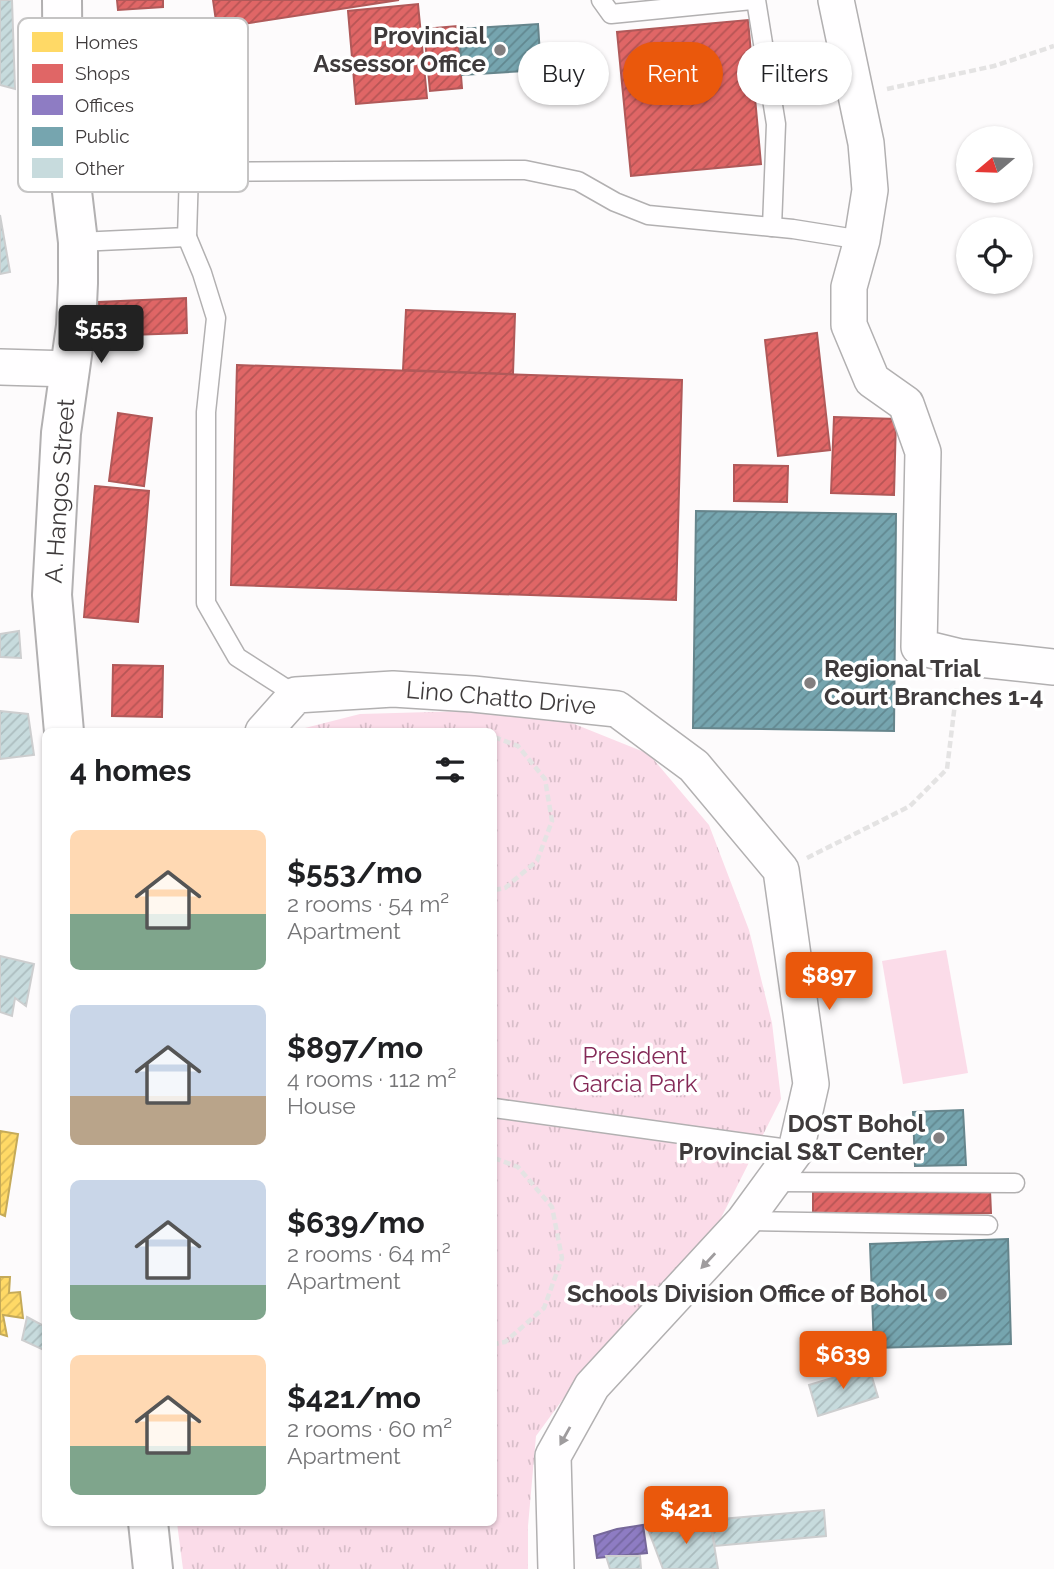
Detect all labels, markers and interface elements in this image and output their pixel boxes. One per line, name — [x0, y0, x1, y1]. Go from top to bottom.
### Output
legend — [18, 18, 248, 192]
place label: Provincial Assessor Office — [313, 21, 486, 78]
text: Homes — [75, 31, 138, 53]
marker: Provincial Assessor Office — [492, 42, 508, 58]
chip: Buy — [518, 42, 609, 105]
chip: Rent — [623, 42, 723, 105]
chip: Filters — [737, 42, 852, 105]
text: Shops — [75, 62, 130, 84]
text: Offices — [75, 94, 134, 116]
text: Public — [75, 125, 130, 147]
north arrow — [956, 126, 1032, 203]
map controls — [956, 126, 1033, 294]
text: Other — [75, 157, 125, 179]
button: locate — [956, 217, 1033, 294]
pin: $553 — [60, 306, 142, 365]
text: $553 — [75, 314, 127, 341]
street label: A. Hangos Street — [39, 398, 80, 584]
place label: Regional Trial Court Branches 1-4 — [824, 654, 1043, 711]
street label: Lino Chatto Drive — [405, 675, 597, 720]
marker: Regional Trial Court Branches 1-4 — [802, 675, 818, 691]
icon: filters — [431, 751, 469, 789]
text: 4 homes — [70, 753, 191, 788]
text: $553/mo — [287, 855, 422, 890]
icon: home — [126, 858, 210, 942]
text: 2 rooms · 54 m² — [287, 890, 449, 917]
text: Apartment — [287, 917, 401, 944]
pin: $897 — [788, 953, 870, 1012]
text: $897 — [802, 961, 856, 988]
text: $897/mo — [287, 1030, 423, 1065]
icon: home — [126, 1033, 210, 1117]
park label: President Garcia Park — [573, 1041, 698, 1098]
text: 4 rooms · 112 m² — [287, 1065, 456, 1092]
text: House — [287, 1092, 356, 1119]
place label: DOST Bohol Provincial S&T Center — [679, 1109, 925, 1166]
marker: DOST Bohol Provincial S&T Center — [931, 1130, 947, 1146]
text: $639/mo — [287, 1205, 425, 1240]
icon: home — [126, 1208, 210, 1292]
text: 2 rooms · 64 m² — [287, 1240, 451, 1267]
one-way arrow — [700, 1252, 716, 1269]
text: Apartment — [287, 1267, 401, 1294]
place label: Schools Division Office of Bohol — [567, 1279, 927, 1308]
marker: Schools Division Office of Bohol — [933, 1286, 949, 1302]
pin: $639 — [802, 1332, 884, 1391]
text: $639 — [816, 1340, 870, 1367]
text: $421/mo — [287, 1380, 421, 1415]
icon: home — [126, 1383, 210, 1467]
text: 2 rooms · 60 m² — [287, 1415, 452, 1442]
one-way arrow — [559, 1426, 571, 1446]
text: Apartment — [287, 1442, 401, 1469]
pin: $421 — [645, 1486, 727, 1546]
text: $421 — [660, 1495, 712, 1522]

